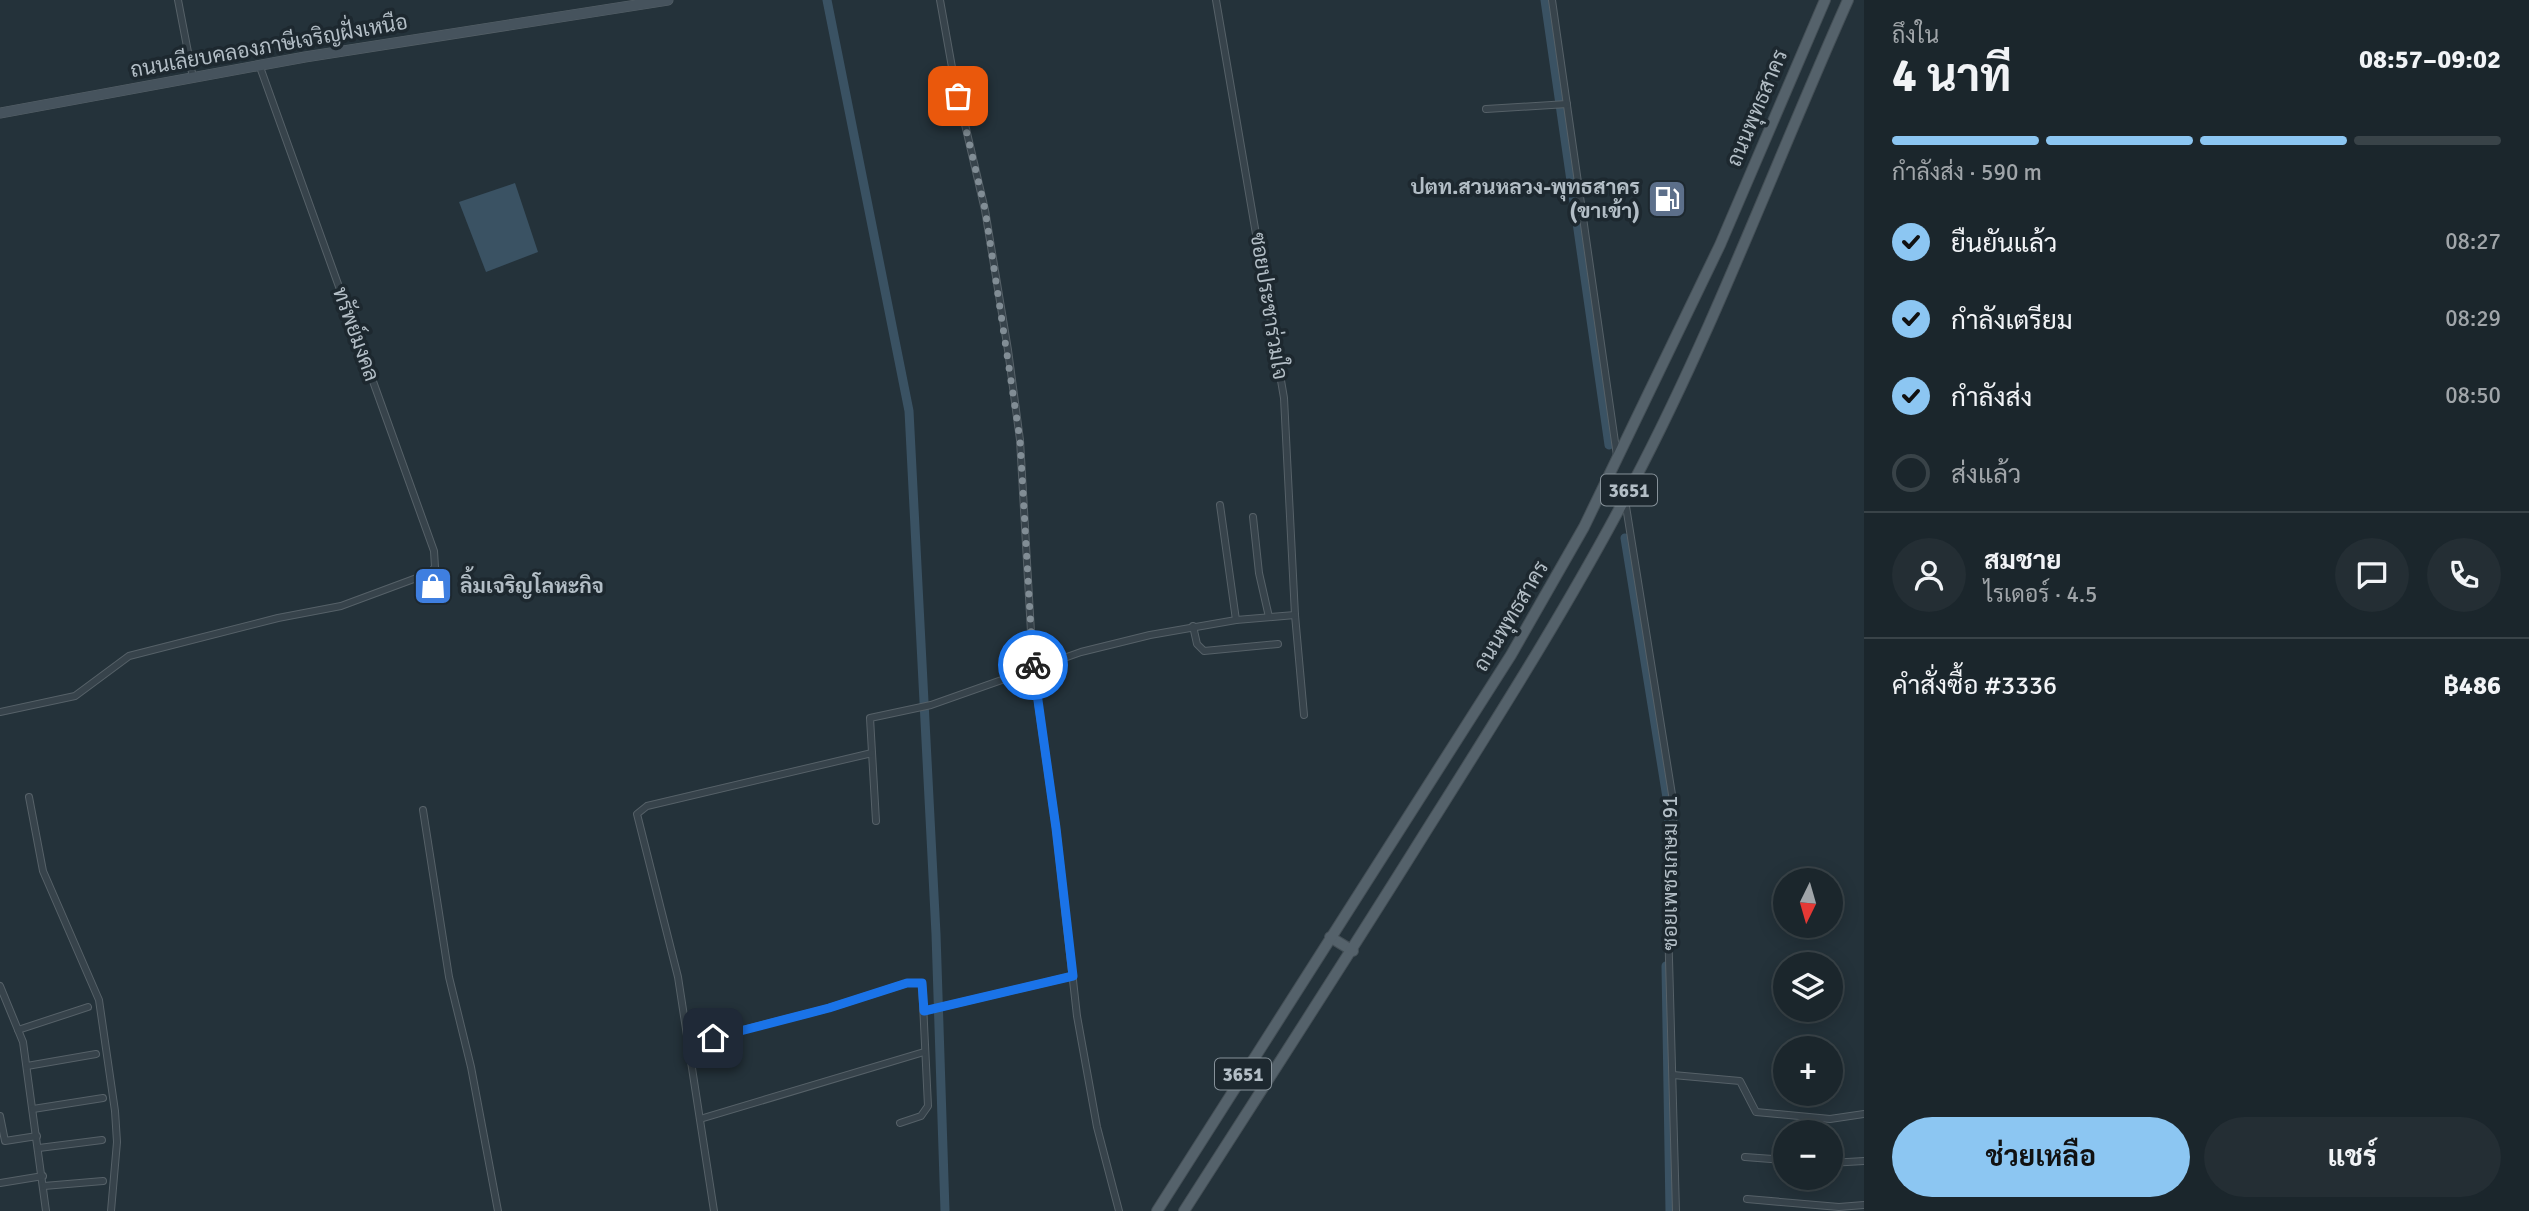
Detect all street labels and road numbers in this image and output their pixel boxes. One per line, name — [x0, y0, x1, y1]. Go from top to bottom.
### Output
street label: ถนนเลียบคลองภาษีเจริญฝั่งเหนือ — [127, 3, 410, 83]
street label: ถนนพุทธสาคร — [1721, 46, 1794, 171]
street label: ซอยประชาร่วมใจ — [1245, 231, 1293, 381]
street label: ทรัพย์มงคล — [327, 283, 386, 385]
road number: 3651 — [1601, 475, 1657, 505]
street label: ถนนพุทธสาคร — [1468, 556, 1555, 677]
street label: ซอยเพชรเกษม 91 — [1657, 796, 1683, 950]
road number: 3651 — [1215, 1058, 1271, 1090]

